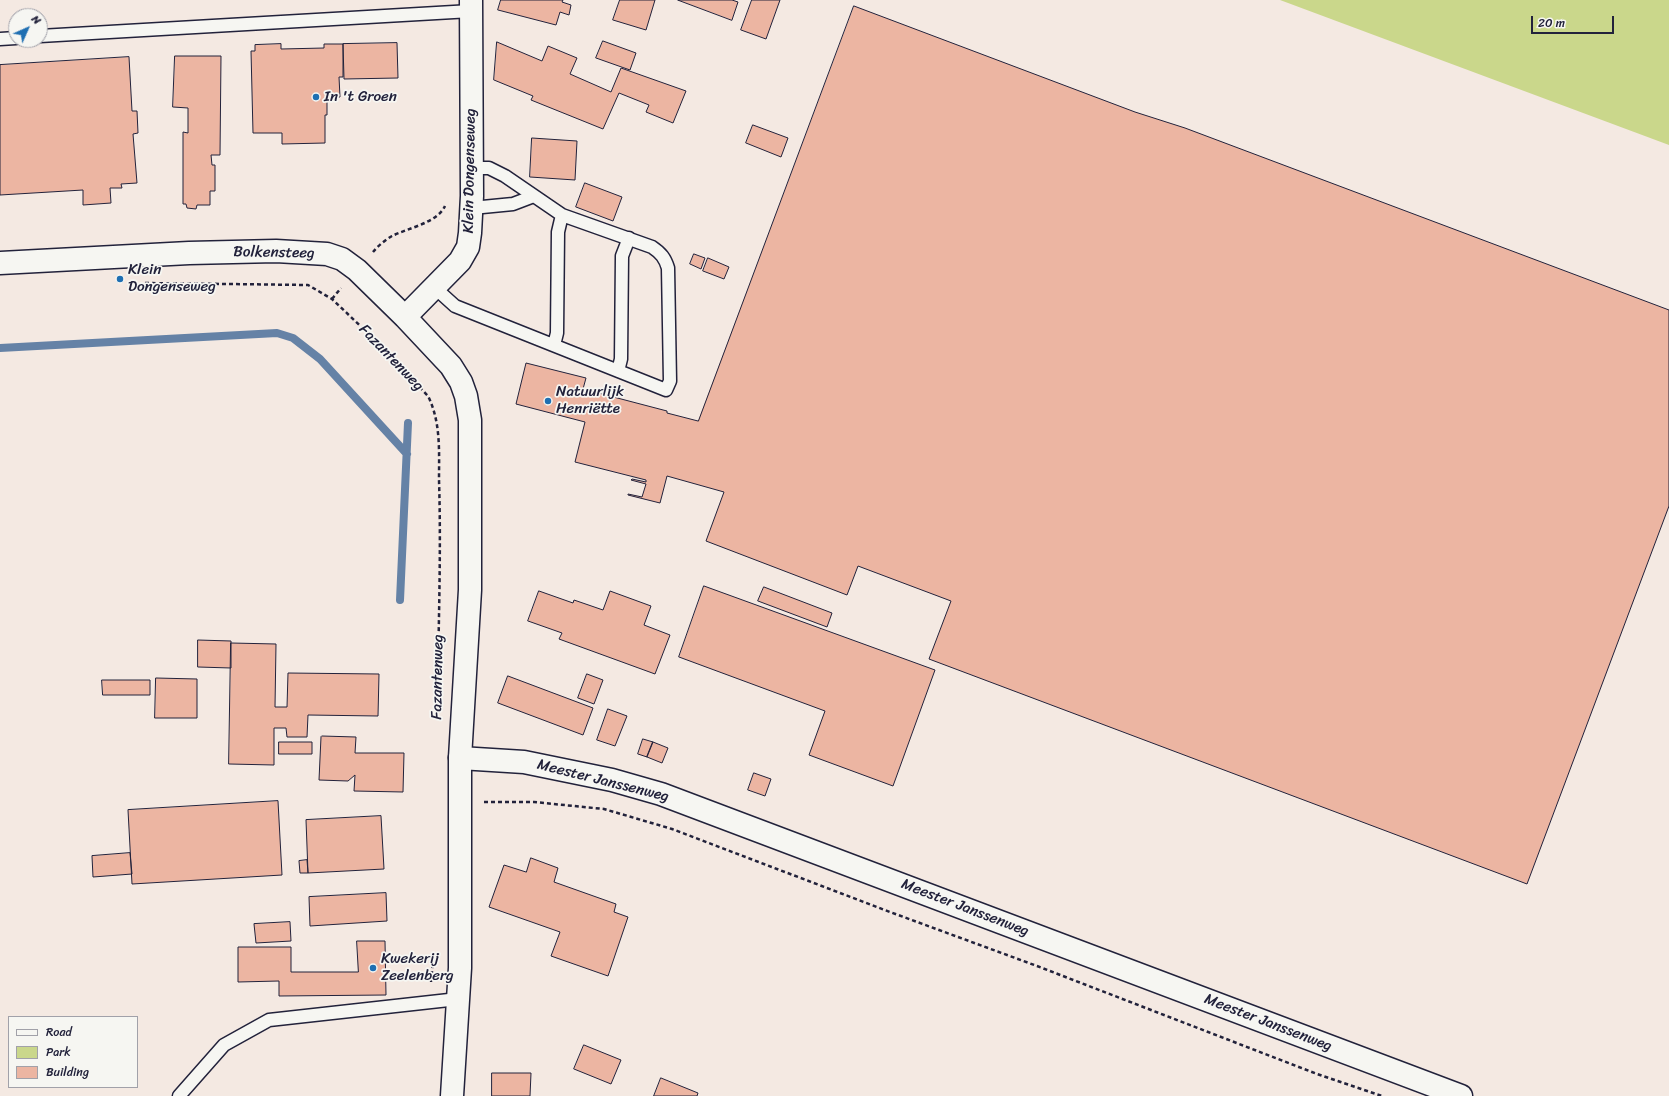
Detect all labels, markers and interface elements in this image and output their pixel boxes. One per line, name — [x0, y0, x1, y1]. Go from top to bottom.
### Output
north arrow — [8, 8, 48, 48]
scale bar — [1533, 8, 1616, 34]
text: N — [27, 10, 46, 29]
text: 20 m — [1538, 12, 1565, 34]
place label: In 't Groen — [324, 88, 397, 106]
marker: In 't Groen — [311, 92, 321, 102]
street label: Klein Dongenseweg — [460, 108, 480, 234]
street label: Bolkensteeg — [233, 243, 315, 263]
place label: Klein Dongenseweg — [128, 261, 216, 296]
marker: Klein Dongenseweg — [115, 274, 125, 284]
street label: Fazantenweg — [355, 321, 427, 395]
place label: Natuurlijk Henriëtte — [556, 383, 624, 418]
marker: Natuurlijk Henriëtte — [543, 396, 553, 406]
street label: Fazantenweg — [428, 634, 448, 720]
street label: Meester Janssenweg — [535, 756, 671, 806]
street label: Meester Janssenweg — [899, 875, 1031, 941]
place label: Kwekerij Zeelenberg — [381, 950, 454, 985]
marker: Kwekerij Zeelenberg — [368, 963, 378, 973]
street label: Meester Janssenweg — [1202, 990, 1334, 1056]
legend — [8, 1016, 138, 1088]
text: Road — [46, 1021, 72, 1043]
text: Park — [46, 1041, 71, 1063]
text: Building — [46, 1061, 89, 1083]

